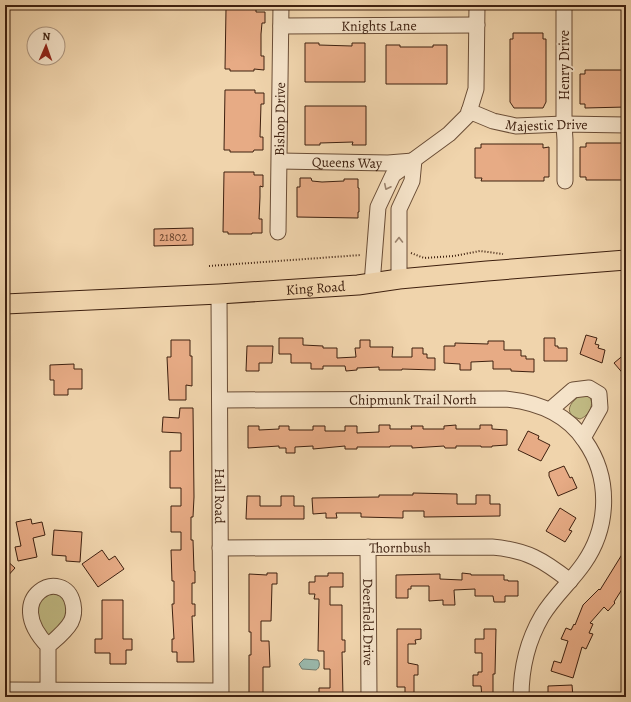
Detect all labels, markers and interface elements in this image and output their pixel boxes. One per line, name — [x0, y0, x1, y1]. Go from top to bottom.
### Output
street label: Knights Lane — [341, 16, 417, 36]
north arrow — [26, 26, 66, 66]
text: N — [42, 29, 51, 44]
street label: Henry Drive — [555, 30, 574, 100]
street label: Bishop Drive — [270, 82, 290, 156]
street label: Majestic Drive — [503, 115, 588, 136]
street label: Queens Way — [312, 153, 383, 173]
one-way arrow — [384, 183, 392, 190]
house number: 21802 — [159, 229, 187, 245]
one-way arrow — [395, 237, 403, 243]
street label: King Road — [285, 277, 346, 300]
street label: Chipmunk Trail North — [349, 390, 477, 410]
street label: Hall Road — [210, 468, 229, 524]
street label: Thornbush — [369, 538, 431, 557]
street label: Deerfield Drive — [358, 578, 378, 666]

